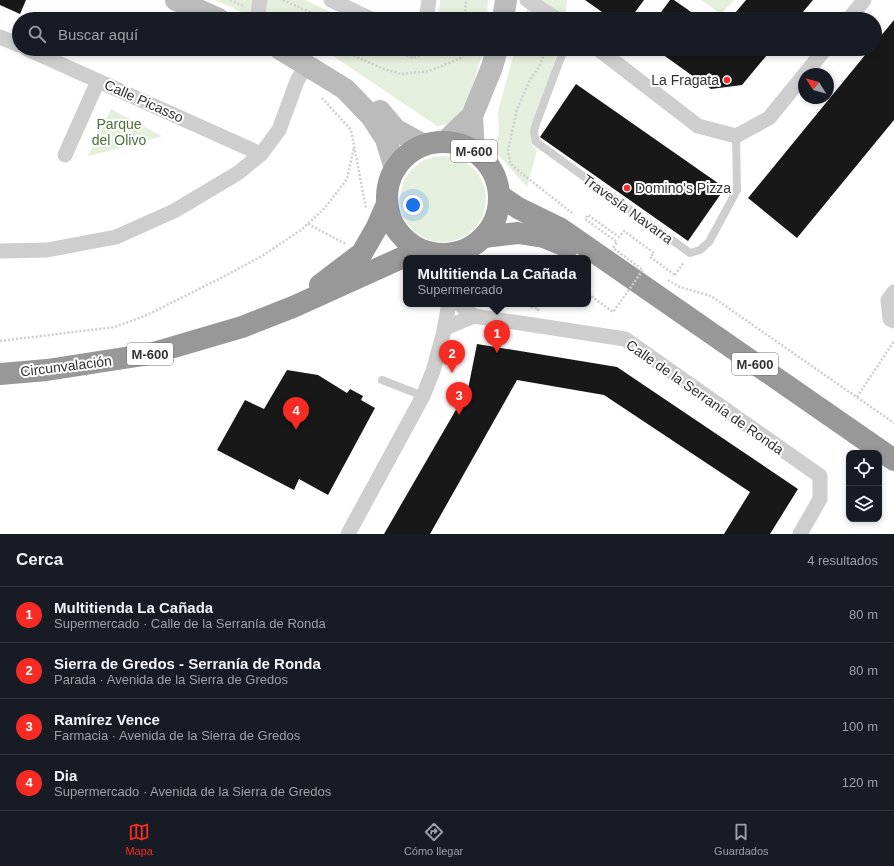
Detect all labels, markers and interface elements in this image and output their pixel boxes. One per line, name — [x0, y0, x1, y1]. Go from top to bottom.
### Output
search box — [12, 12, 882, 56]
icon: search — [26, 23, 48, 45]
text: Buscar aquí — [58, 26, 138, 43]
north arrow — [798, 68, 834, 104]
place label: La Fragata — [651, 72, 719, 88]
marker: La Fragata — [722, 75, 732, 85]
street label: Calle Picasso — [102, 76, 186, 126]
park label: Parque del Olivo — [92, 116, 146, 148]
road number: M-600 — [451, 140, 497, 162]
street label: Travesía Navarra — [580, 171, 676, 247]
place label: Domino's Pizza — [635, 180, 731, 196]
marker: Domino's Pizza — [622, 183, 632, 193]
your location — [403, 195, 423, 215]
popup — [403, 255, 591, 307]
text: Multitienda La Cañada — [417, 265, 577, 282]
text: Supermercado — [417, 282, 503, 297]
pin: 1 — [484, 320, 510, 353]
street label: Calle de la Serranía de Ronda — [623, 336, 787, 458]
pin: 2 — [439, 340, 465, 373]
road number: M-600 — [127, 343, 173, 365]
street label: Circunvalación — [19, 352, 113, 380]
road number: M-600 — [732, 353, 778, 375]
pin: 3 — [446, 382, 472, 415]
pin: 4 — [283, 397, 309, 430]
map controls — [846, 450, 882, 522]
button: locate — [846, 450, 882, 486]
button: layers — [846, 486, 882, 522]
text: Cerca — [16, 550, 63, 569]
text: 4 resultados — [807, 553, 878, 568]
text: Multitienda La Cañada — [54, 599, 213, 616]
text: 1 — [25, 607, 33, 622]
text: 80 m — [849, 607, 878, 622]
text: Supermercado · Calle de la Serranía de Ronda — [54, 616, 326, 631]
text: Sierra de Gredos - Serranía de Ronda — [54, 655, 321, 672]
text: 2 — [25, 663, 33, 678]
text: 80 m — [849, 663, 878, 678]
text: Parada · Avenida de la Sierra de Gredos — [54, 672, 288, 687]
text: Ramírez Vence — [54, 711, 160, 728]
text: 3 — [25, 719, 33, 734]
text: 100 m — [842, 719, 878, 734]
text: Farmacia · Avenida de la Sierra de Gredos — [54, 728, 300, 743]
text: Dia — [54, 767, 77, 784]
text: 4 — [25, 775, 33, 790]
text: 120 m — [842, 775, 878, 790]
text: Supermercado · Avenida de la Sierra de Gredos — [54, 784, 331, 799]
tab: Mapa — [125, 821, 153, 857]
tab: Cómo llegar — [404, 821, 463, 857]
tab: Guardados — [714, 821, 769, 857]

